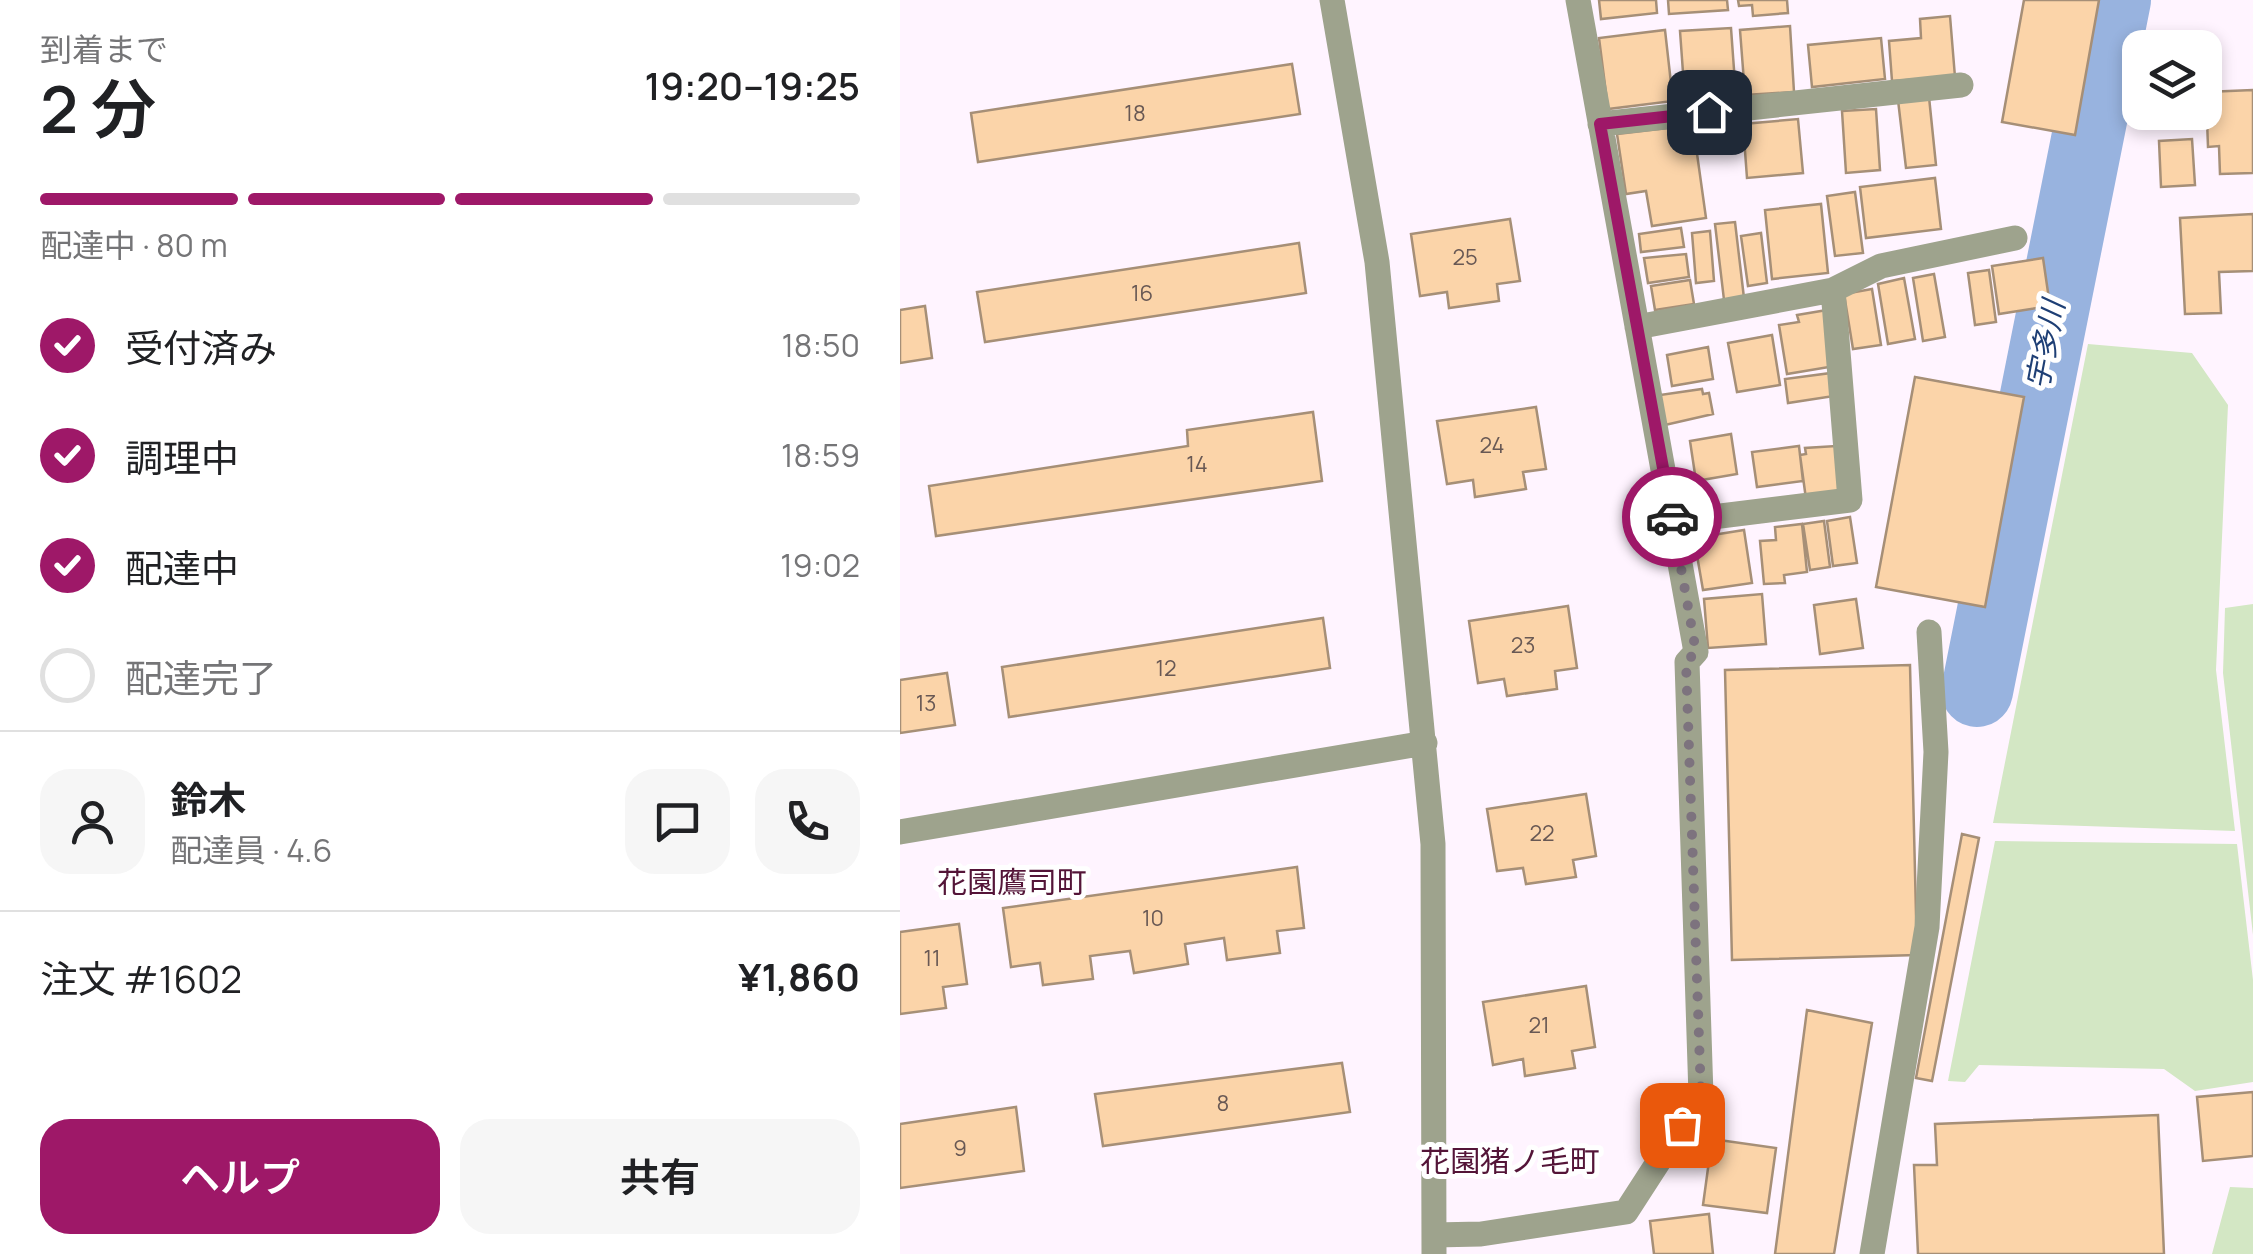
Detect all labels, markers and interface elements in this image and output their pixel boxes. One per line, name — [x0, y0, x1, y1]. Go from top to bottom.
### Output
text: 到着まで — [40, 27, 168, 71]
map controls — [2122, 30, 2222, 130]
button: layers — [2122, 30, 2222, 130]
text: 19:20–19:25 — [644, 59, 860, 111]
text: 2 分 — [40, 64, 156, 153]
pin — [1667, 70, 1752, 155]
icon: home — [1682, 85, 1737, 140]
house number: 18 — [1124, 98, 1146, 128]
text: 配達中 · 80 m — [40, 223, 228, 267]
house number: 25 — [1452, 242, 1478, 272]
house number: 16 — [1131, 278, 1153, 308]
water label: 宇多川 — [2016, 294, 2074, 393]
icon: check — [40, 318, 95, 373]
text: 受付済み — [125, 321, 277, 373]
text: 18:50 — [781, 323, 860, 367]
icon: check — [40, 428, 95, 483]
house number: 24 — [1479, 430, 1505, 460]
text: 調理中 — [125, 431, 239, 483]
text: 18:59 — [781, 433, 860, 477]
house number: 14 — [1186, 449, 1208, 479]
courier — [1622, 467, 1722, 567]
icon: car — [1645, 490, 1700, 545]
icon: check — [40, 538, 95, 593]
text: 配達中 — [125, 541, 239, 593]
text: 19:02 — [780, 543, 860, 587]
house number: 23 — [1511, 630, 1535, 660]
text: 配達完了 — [125, 651, 277, 703]
house number: 12 — [1155, 653, 1177, 683]
house number: 13 — [916, 688, 936, 718]
button: person — [40, 769, 145, 874]
button: chat — [625, 769, 730, 874]
button: phone — [755, 769, 860, 874]
text: 鈴木 — [170, 773, 246, 825]
house number: 22 — [1529, 818, 1555, 848]
text: 配達員 · 4.6 — [170, 828, 332, 872]
district label: 花園鷹司町 — [937, 861, 1087, 902]
house number: 10 — [1142, 903, 1164, 933]
house number: 11 — [923, 943, 941, 973]
text: ¥1,860 — [738, 950, 860, 1002]
text: 注文 #1602 — [40, 952, 242, 1004]
house number: 21 — [1528, 1010, 1550, 1040]
pin — [1640, 1083, 1725, 1168]
house number: 8 — [1217, 1088, 1229, 1118]
icon: bag — [1655, 1098, 1710, 1153]
button: ヘルプ — [40, 1119, 440, 1234]
button: 共有 — [460, 1119, 860, 1234]
house number: 9 — [953, 1133, 967, 1163]
district label: 花園猪ノ毛町 — [1420, 1140, 1600, 1181]

